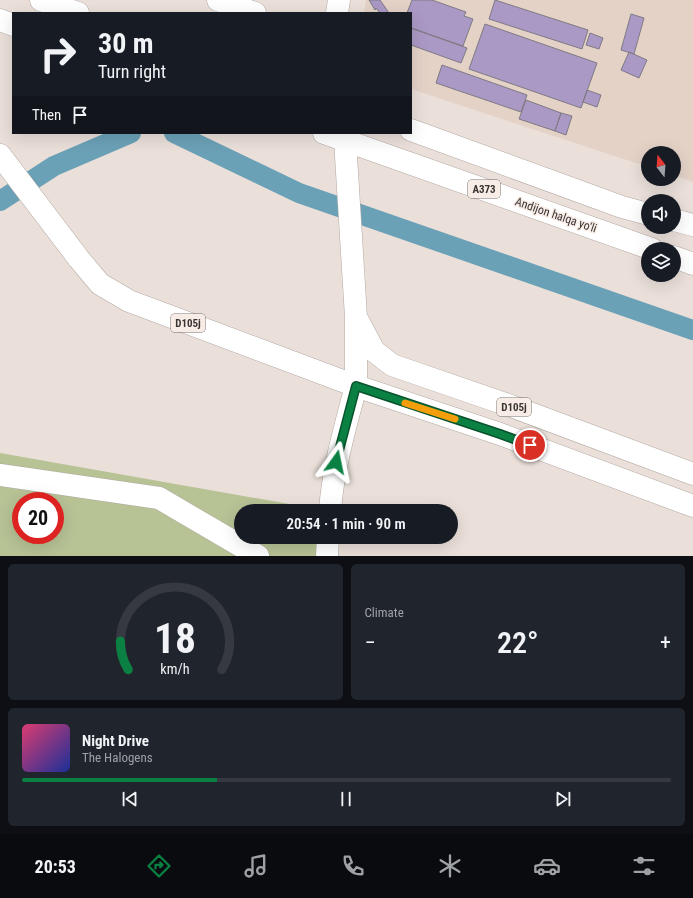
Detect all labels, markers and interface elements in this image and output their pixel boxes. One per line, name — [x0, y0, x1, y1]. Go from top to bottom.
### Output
text: 30 m — [98, 27, 154, 60]
icon: right — [32, 28, 84, 80]
text: Turn right — [98, 61, 166, 82]
icon: arrive — [69, 104, 91, 126]
text: Then — [32, 106, 61, 124]
north arrow — [641, 146, 681, 186]
map controls — [641, 146, 681, 282]
road number: A373 — [468, 180, 500, 198]
street label: Andijon halqa yo‘li — [513, 194, 599, 236]
button: sound — [641, 194, 681, 234]
button: layers — [641, 242, 681, 282]
road number: D105j — [171, 314, 205, 332]
road number: D105j — [497, 398, 531, 416]
pin — [513, 428, 547, 462]
icon: arrive — [519, 434, 541, 456]
position arrow — [315, 441, 357, 483]
speed limit sign: 20 — [12, 492, 64, 544]
text: 20:54 · 1 min · 90 m — [286, 515, 406, 533]
text: Climate — [365, 605, 404, 620]
text: 18 — [154, 614, 196, 663]
text: 22° — [497, 625, 539, 660]
text: − — [365, 630, 376, 655]
text: + — [660, 630, 671, 655]
text: km/h — [161, 661, 190, 677]
text: Night Drive — [82, 732, 149, 750]
text: The Halogens — [82, 750, 153, 765]
icon: previous — [119, 788, 141, 810]
icon: pause — [335, 788, 357, 810]
icon: next — [552, 788, 574, 810]
icon: directions — [145, 852, 173, 880]
icon: music — [242, 852, 270, 880]
icon: phone — [339, 852, 367, 880]
icon: climate — [436, 852, 464, 880]
icon: car — [533, 852, 561, 880]
icon: filters — [630, 852, 658, 880]
text: 20:53 — [35, 856, 76, 877]

